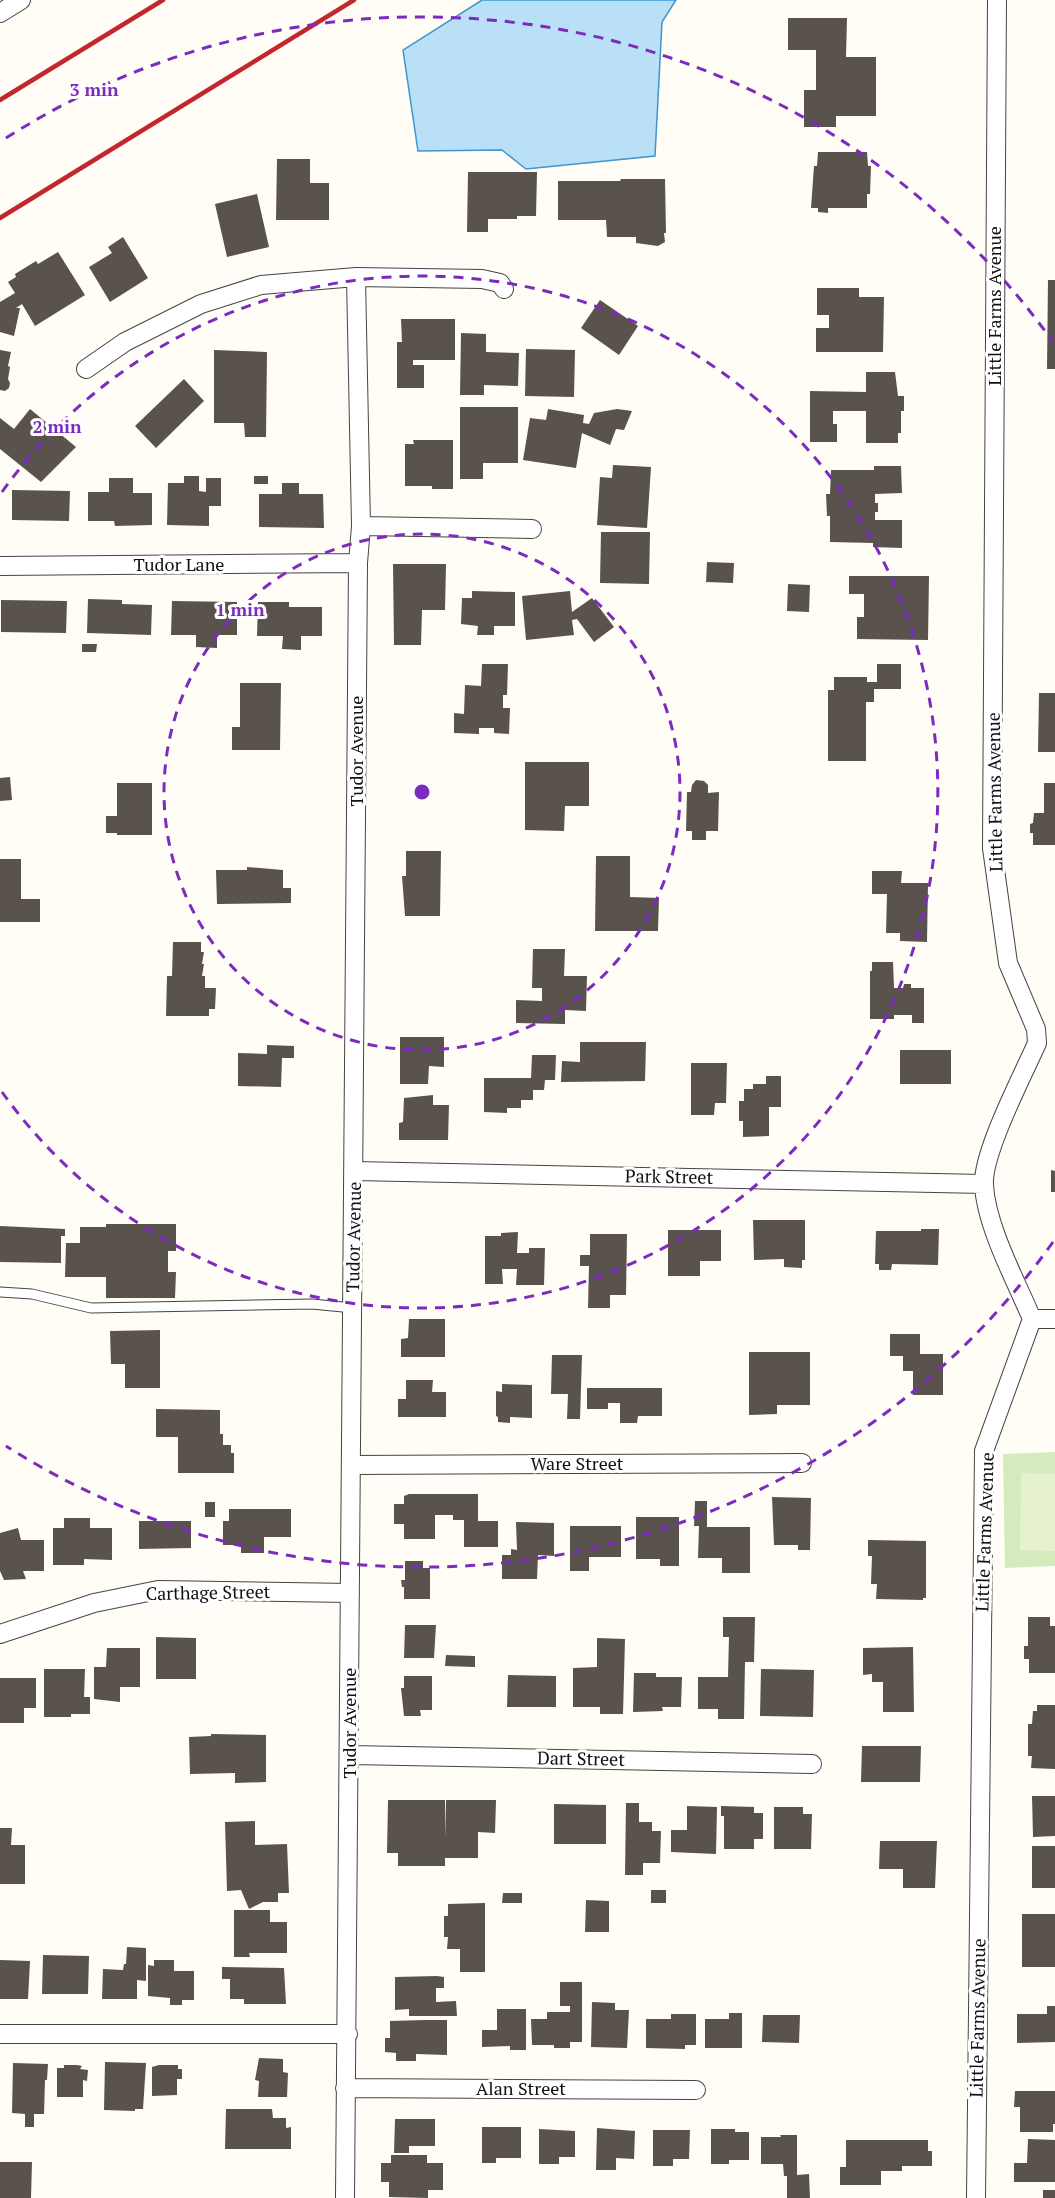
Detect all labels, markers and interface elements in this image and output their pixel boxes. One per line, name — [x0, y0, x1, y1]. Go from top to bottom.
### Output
text: 3 min — [69, 77, 119, 101]
street label: Little Farms Avenue — [982, 226, 1006, 386]
text: 2 min — [32, 414, 82, 438]
street label: Tudor Lane — [134, 552, 224, 576]
text: 1 min — [215, 597, 265, 621]
street label: Tudor Avenue — [344, 696, 368, 806]
street label: Little Farms Avenue — [981, 712, 1007, 872]
centre of rings — [412, 782, 432, 802]
street label: Park Street — [625, 1163, 714, 1189]
street label: Tudor Avenue — [340, 1181, 366, 1293]
street label: Ware Street — [530, 1451, 624, 1475]
street label: Little Farms Avenue — [969, 1452, 999, 1612]
street label: Carthage Street — [145, 1579, 271, 1605]
street label: Tudor Avenue — [337, 1668, 361, 1778]
street label: Dart Street — [537, 1745, 625, 1771]
street label: Little Farms Avenue — [964, 1938, 990, 2098]
street label: Alan Street — [476, 2076, 566, 2100]

